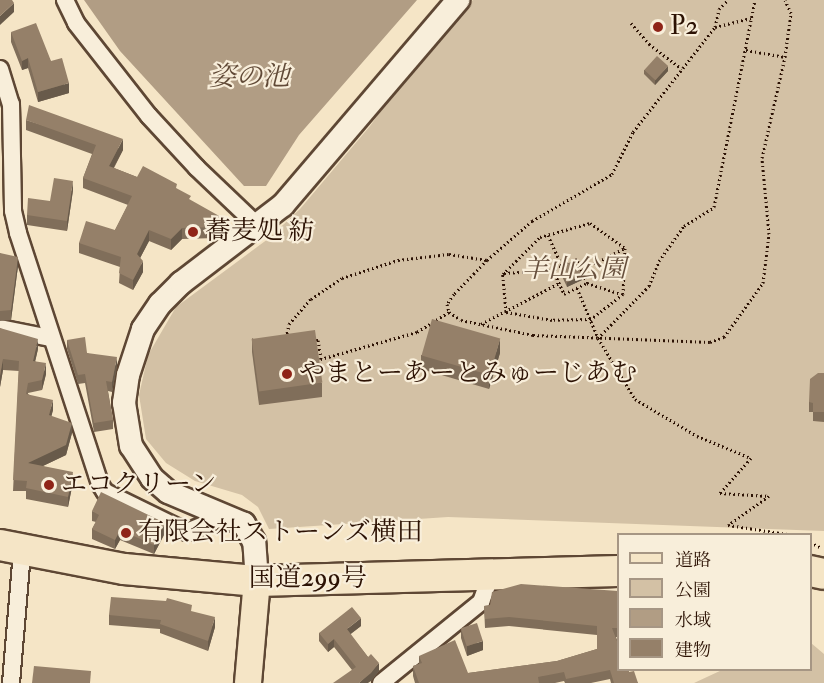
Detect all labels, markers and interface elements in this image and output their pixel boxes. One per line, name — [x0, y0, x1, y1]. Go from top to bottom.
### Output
place label: P2 — [670, 11, 698, 43]
marker: P2 — [651, 20, 665, 34]
water label: 姿の池 — [209, 61, 289, 93]
place label: 蕎麦処 紡 — [205, 216, 314, 248]
marker: 蕎麦処 紡 — [186, 225, 200, 239]
park label: 羊山公園 — [522, 254, 626, 286]
place label: やまとーあーとみゅーじあむ — [299, 358, 637, 390]
marker: やまとーあーとみゅーじあむ — [280, 367, 294, 381]
place label: エコクリーン — [61, 469, 217, 501]
marker: エコクリーン — [42, 478, 56, 492]
place label: 有限会社ストーンズ横田 — [138, 517, 424, 549]
marker: 有限会社ストーンズ横田 — [119, 526, 133, 540]
legend — [617, 533, 812, 671]
text: 道路 — [675, 549, 711, 572]
street label: 国道299号 — [249, 563, 367, 595]
text: 公園 — [675, 579, 711, 602]
text: 水域 — [675, 609, 711, 632]
text: 建物 — [675, 639, 711, 662]

